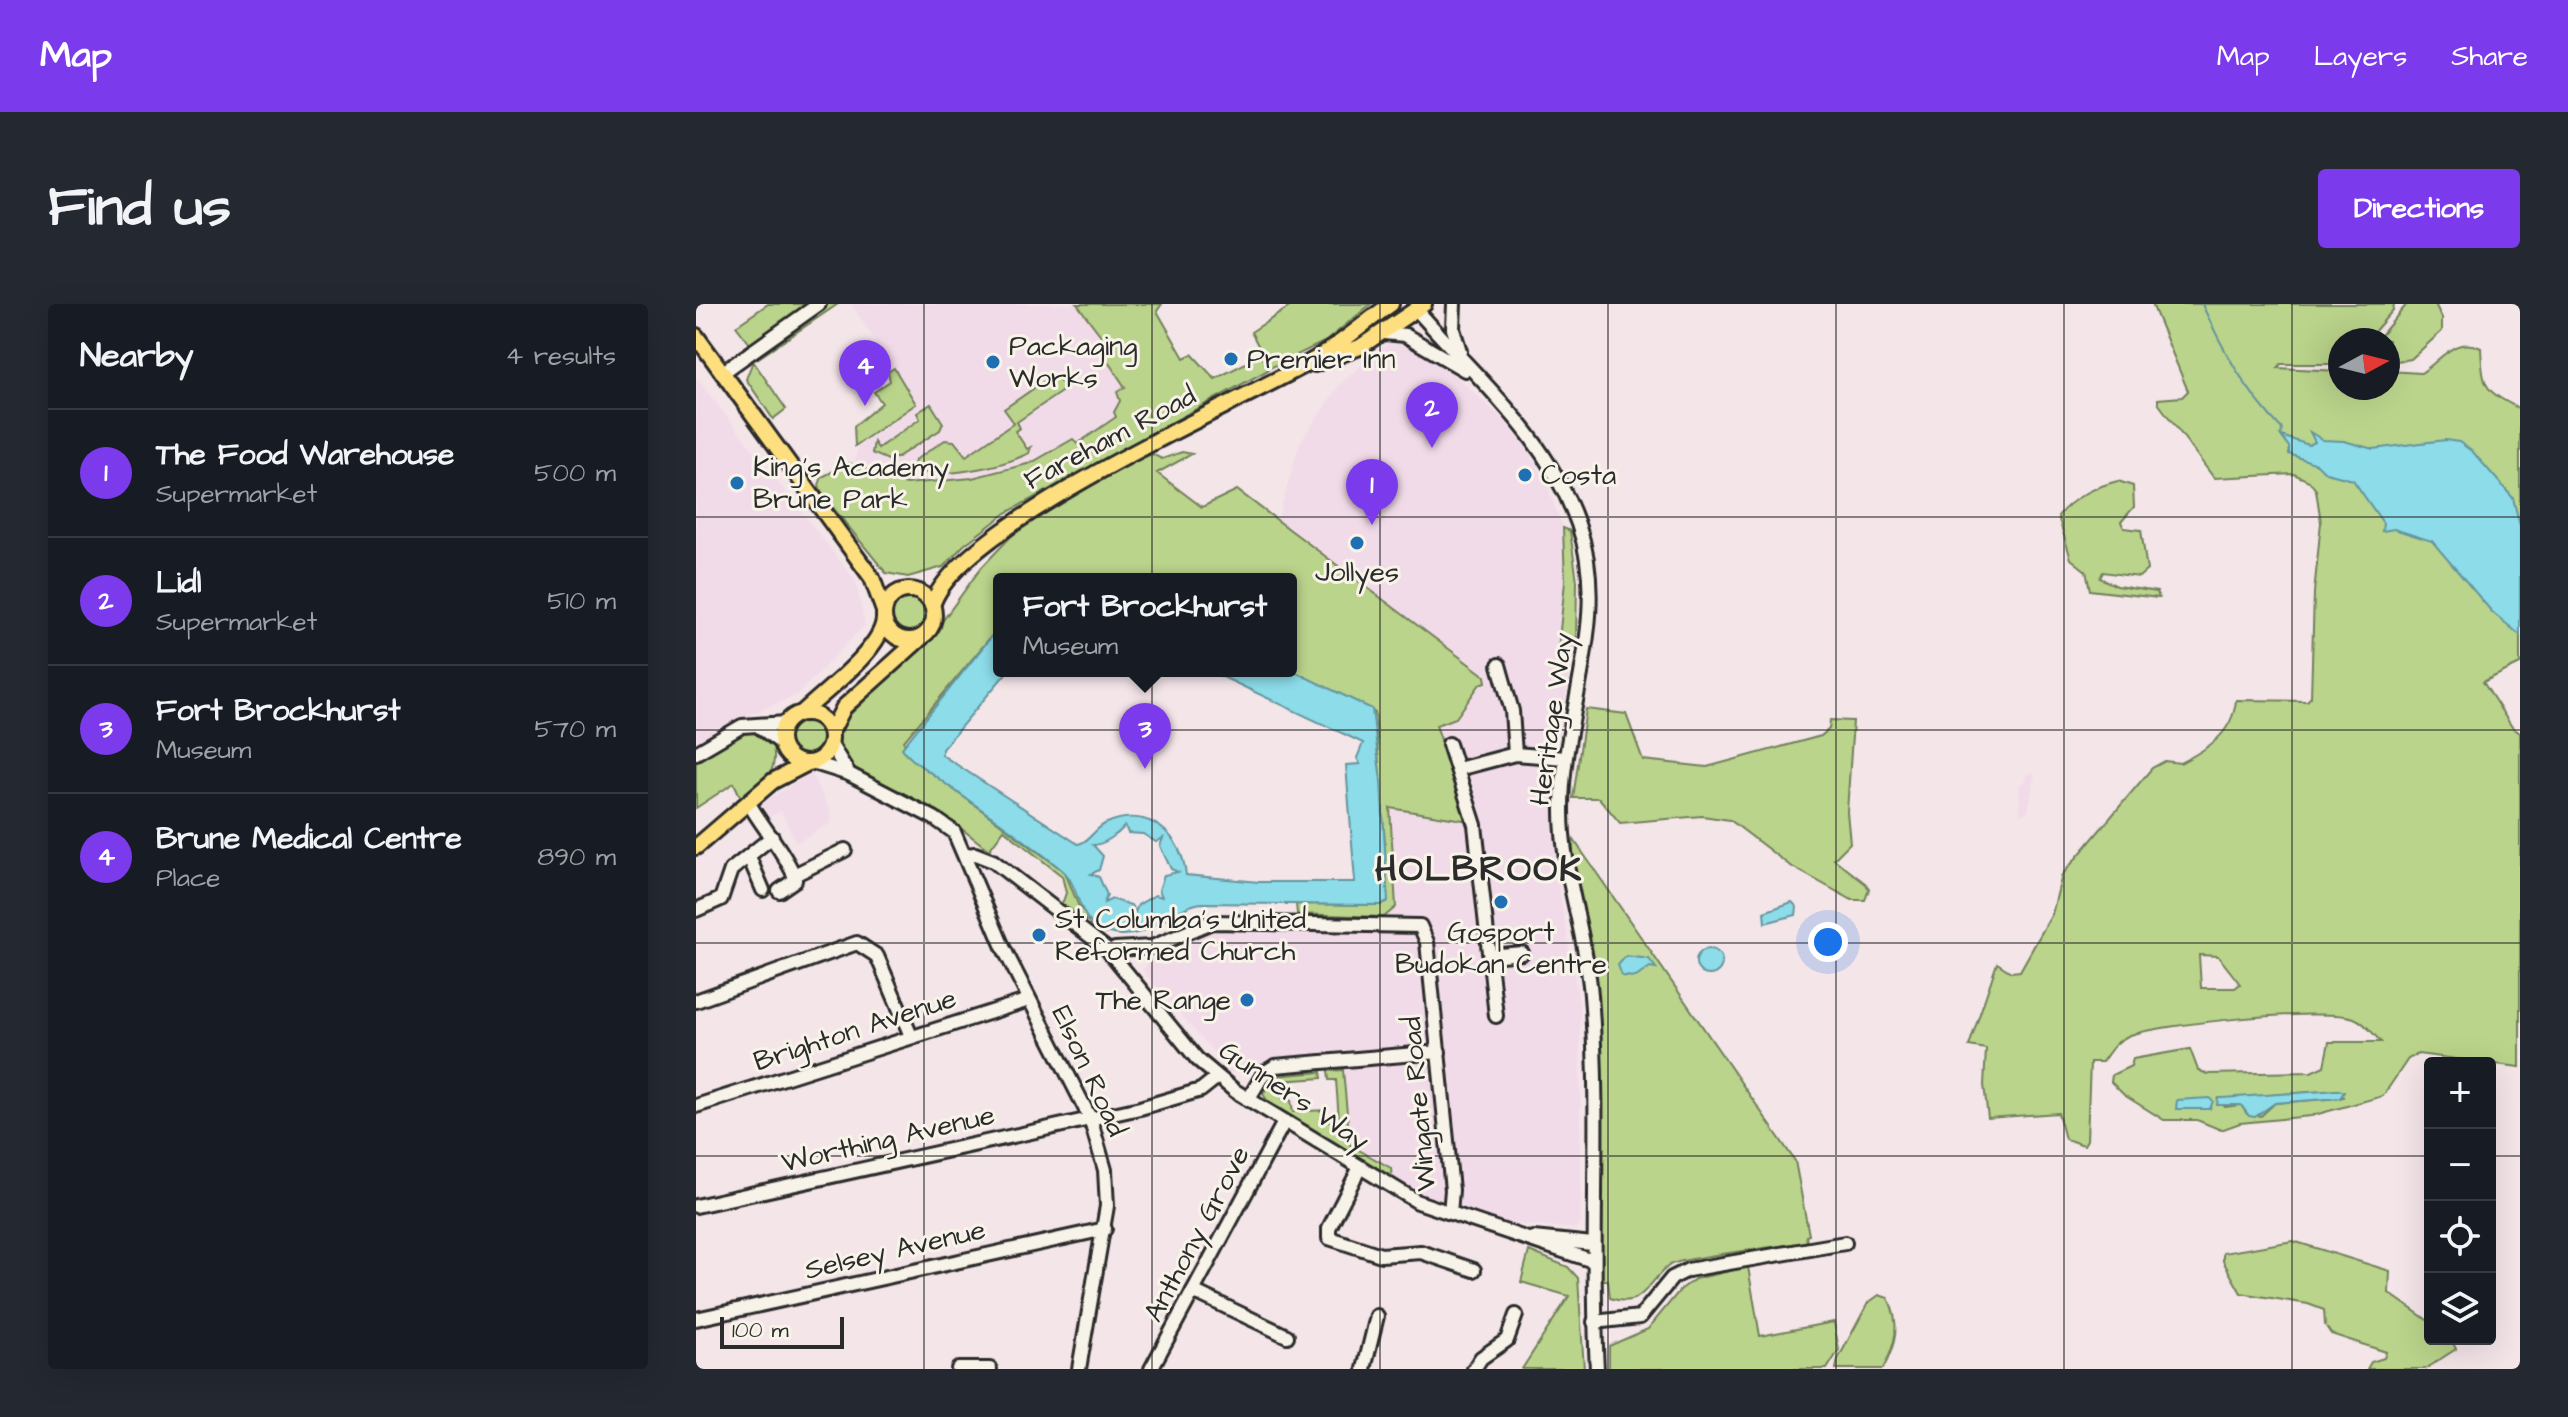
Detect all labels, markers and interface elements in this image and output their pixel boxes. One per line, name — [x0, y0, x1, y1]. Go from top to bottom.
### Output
text: Map — [40, 30, 112, 82]
text: Map — [2217, 37, 2270, 76]
text: Layers — [2314, 37, 2407, 76]
text: Share — [2451, 37, 2528, 76]
text: Find us — [48, 169, 231, 247]
button: Directions — [2318, 169, 2520, 248]
place label: Packaging Works — [1009, 327, 1137, 398]
north arrow — [2328, 328, 2400, 400]
text: Nearby — [80, 332, 194, 380]
text: 4 results — [506, 338, 616, 374]
pin: 4 — [839, 340, 891, 406]
place label: Premier Inn — [1247, 340, 1396, 379]
marker: Premier Inn — [1222, 350, 1240, 368]
marker: Packaging Works — [984, 353, 1002, 371]
street label: Fareham Road — [1017, 376, 1203, 500]
pin: 2 — [1406, 382, 1458, 448]
text: The Food Warehouse — [156, 434, 454, 476]
place label: King's Academy Brune Park — [753, 448, 949, 519]
text: 1 — [104, 455, 108, 491]
text: 500 m — [534, 455, 616, 491]
place label: Costa — [1541, 456, 1616, 495]
pin: 1 — [1346, 459, 1398, 525]
marker: Costa — [1516, 466, 1534, 484]
marker: King's Academy Brune Park — [728, 474, 746, 492]
text: Supermarket — [156, 476, 317, 512]
marker: Jollyes — [1348, 534, 1366, 552]
place label: Jollyes — [1315, 553, 1399, 594]
text: Lidl — [156, 562, 201, 604]
popup — [993, 573, 1297, 677]
text: 2 — [99, 583, 113, 619]
text: 510 m — [547, 583, 616, 619]
text: Fort Brockhurst — [1023, 586, 1267, 628]
text: Supermarket — [156, 604, 317, 640]
text: Museum — [1023, 628, 1118, 664]
street label: Heritage Way — [1521, 630, 1585, 808]
text: Fort Brockhurst — [156, 690, 400, 732]
pin: 3 — [1119, 703, 1171, 769]
text: 3 — [99, 711, 113, 747]
text: 570 m — [535, 711, 616, 747]
text: Museum — [156, 732, 251, 768]
text: Brune Medical Centre — [156, 818, 462, 860]
text: 4 — [97, 839, 115, 875]
text: 890 m — [537, 839, 616, 875]
district label: HOLBROOK — [1375, 844, 1583, 895]
text: Place — [156, 860, 220, 896]
marker: Gosport Budokan Centre — [1492, 893, 1510, 911]
place label: St Columba's United Reformed Church — [1055, 900, 1306, 971]
place label: Gosport Budokan Centre — [1395, 913, 1607, 984]
your location — [1808, 922, 1848, 962]
marker: St Columba's United Reformed Church — [1030, 926, 1048, 944]
street label: Brighton Avenue — [749, 979, 962, 1082]
place label: The Range — [1096, 981, 1231, 1021]
marker: The Range — [1238, 991, 1256, 1009]
street label: Elson Road — [1042, 999, 1136, 1143]
street label: Wingate Road — [1392, 1015, 1447, 1193]
street label: Gunners Way — [1210, 1031, 1377, 1162]
map controls — [2424, 1057, 2496, 1345]
button: + — [2424, 1057, 2496, 1129]
street label: Worthing Avenue — [778, 1096, 999, 1183]
button: − — [2424, 1129, 2496, 1201]
street label: Anthony Grove — [1134, 1139, 1261, 1330]
button: locate — [2424, 1201, 2496, 1273]
street label: Selsey Avenue — [801, 1210, 990, 1292]
button: layers — [2424, 1273, 2496, 1345]
scale bar — [720, 1313, 844, 1349]
text: 100 m — [732, 1315, 789, 1346]

